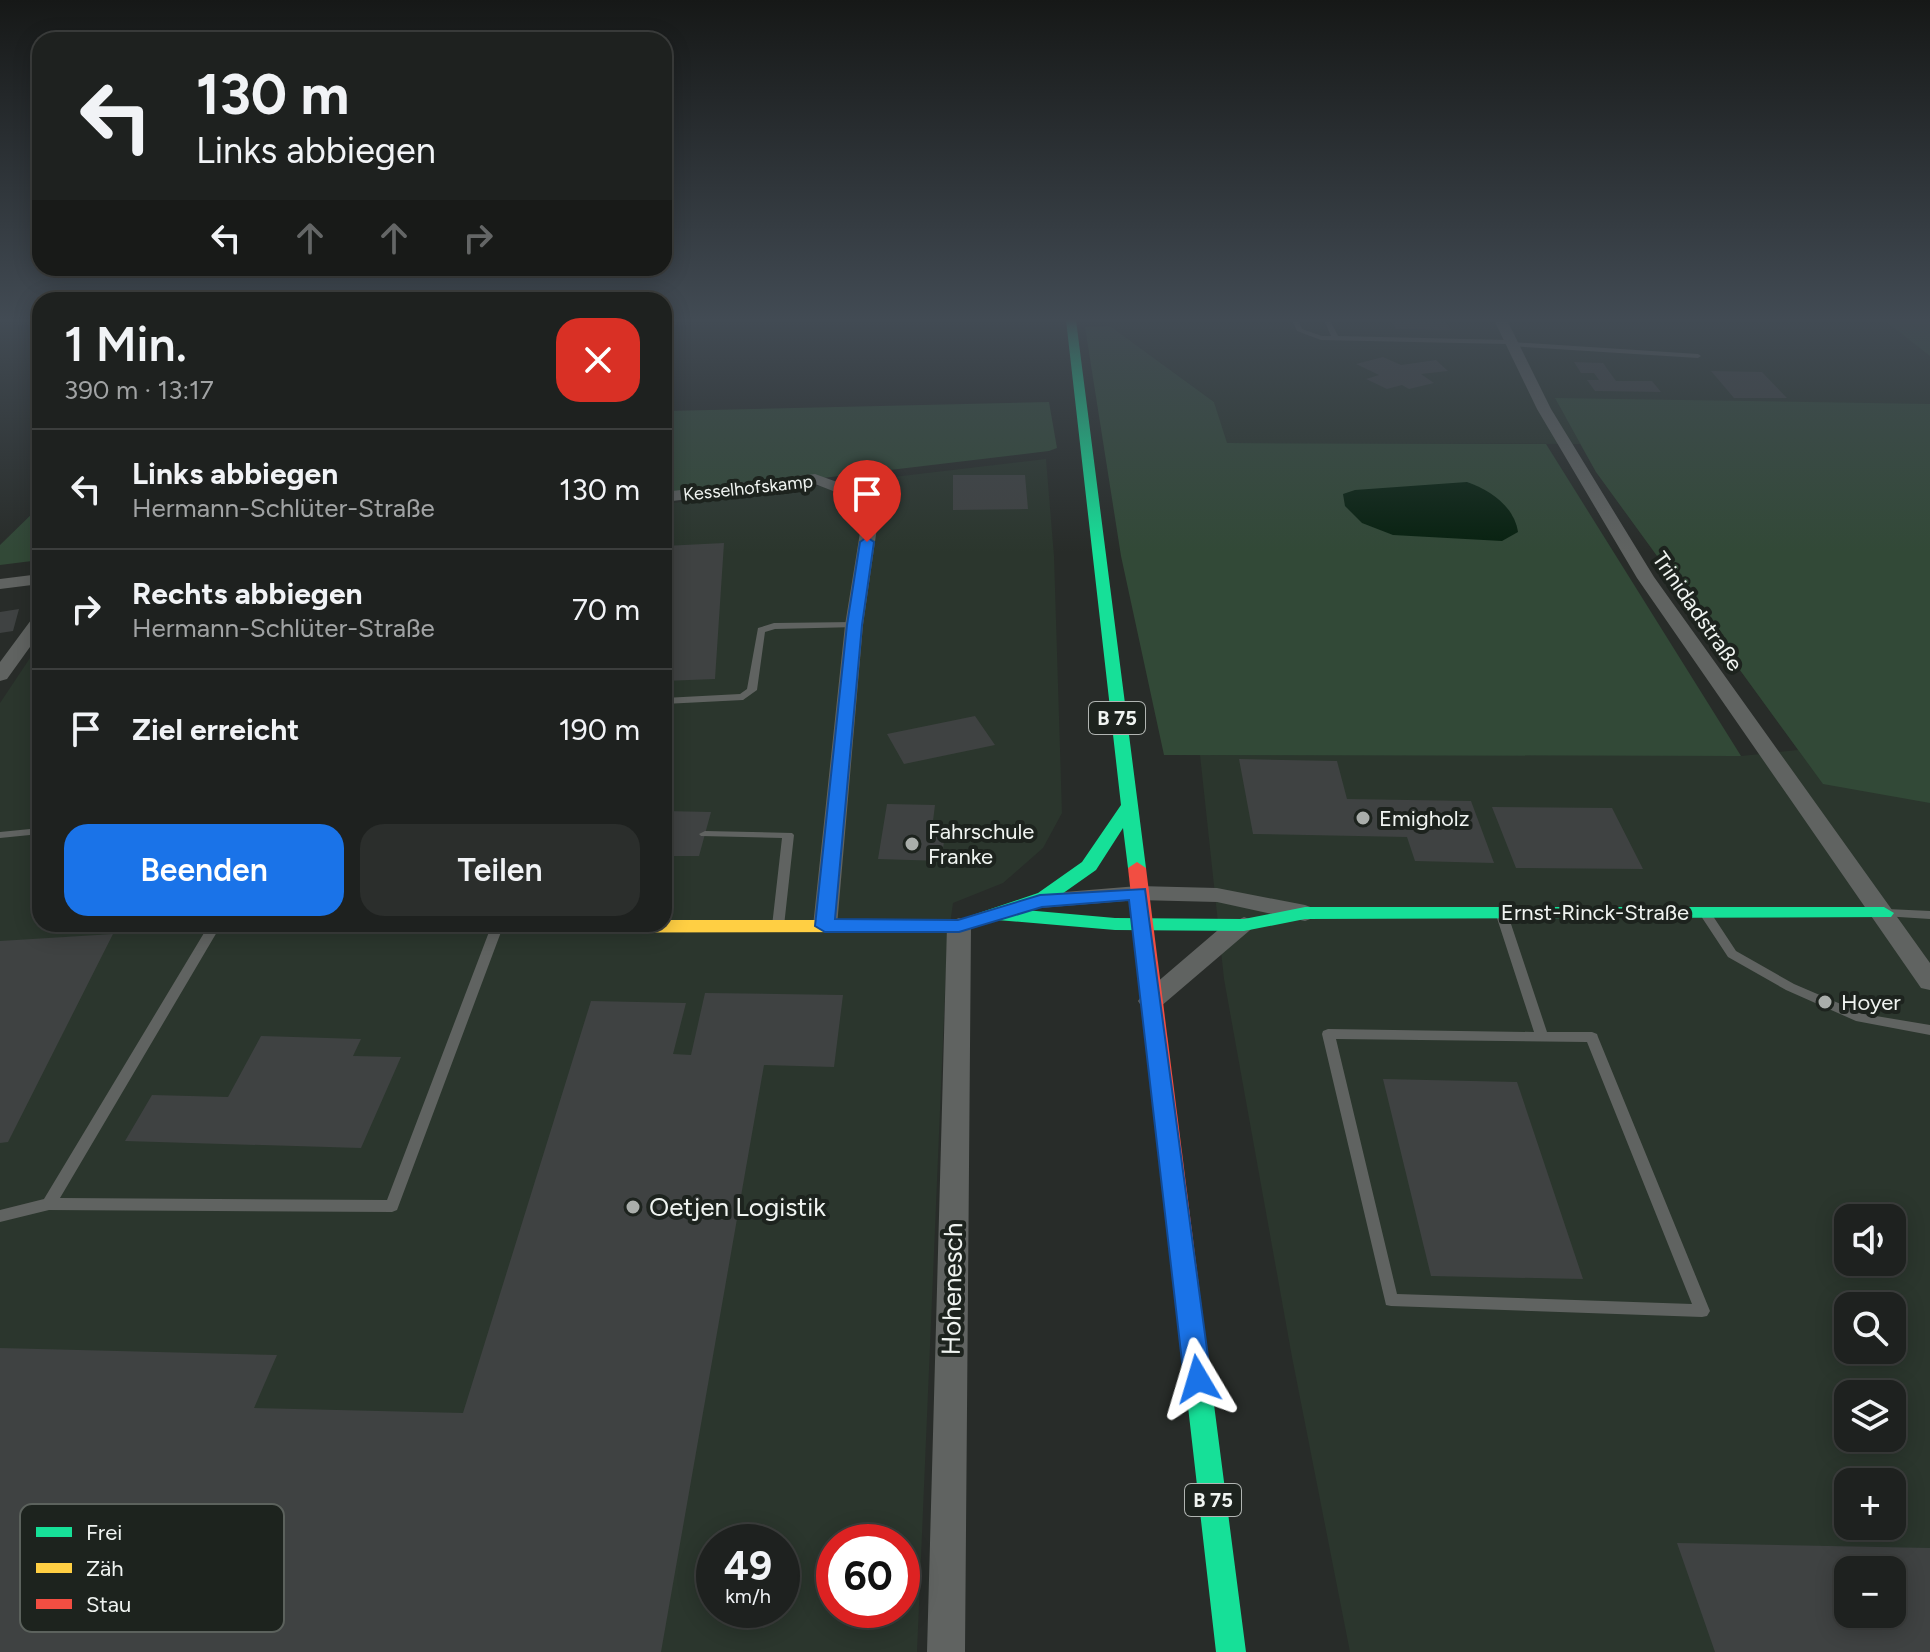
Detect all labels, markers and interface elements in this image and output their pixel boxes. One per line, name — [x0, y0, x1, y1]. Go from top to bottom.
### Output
text: 130 m — [196, 61, 349, 128]
icon: left — [64, 64, 168, 168]
text: Links abbiegen — [196, 129, 436, 172]
icon: left — [204, 216, 248, 260]
icon: ahead — [288, 216, 332, 260]
icon: ahead — [372, 216, 416, 260]
icon: right — [456, 216, 500, 260]
text: 1 Min. — [64, 315, 187, 373]
button: close — [556, 318, 640, 402]
text: 390 m · 13:17 — [64, 374, 214, 406]
text: Links abbiegen — [132, 455, 338, 492]
pin — [833, 460, 901, 542]
icon: left — [64, 467, 108, 511]
street label: Kesselhofskamp — [682, 470, 814, 506]
text: 130 m — [559, 471, 640, 508]
icon: arrive — [845, 472, 889, 516]
text: Hermann-Schlüter-Straße — [132, 492, 435, 524]
street label: Trinidadstraße — [1646, 546, 1749, 676]
text: Rechts abbiegen — [132, 575, 363, 612]
icon: right — [64, 587, 108, 631]
text: 70 m — [572, 591, 640, 628]
text: Hermann-Schlüter-Straße — [132, 612, 435, 644]
road number: B 75 — [1089, 702, 1145, 734]
icon: arrive — [64, 707, 108, 751]
text: Ziel erreicht — [132, 711, 299, 748]
text: 190 m — [558, 711, 640, 748]
place label: Emigholz — [1379, 805, 1469, 832]
marker: Emigholz — [1354, 809, 1372, 827]
place label: Fahrschule Franke — [928, 818, 1034, 870]
button: Beenden — [64, 824, 344, 916]
button: Teilen — [360, 824, 640, 916]
marker: Fahrschule Franke — [903, 835, 921, 853]
street label: Ernst-Rinck-Straße — [1501, 899, 1689, 926]
place label: Hoyer — [1841, 989, 1901, 1016]
marker: Hoyer — [1816, 993, 1834, 1011]
place label: Oetjen Logistik — [649, 1191, 826, 1223]
marker: Oetjen Logistik — [624, 1198, 642, 1216]
map controls — [1834, 1204, 1906, 1628]
button: sound — [1834, 1204, 1906, 1276]
street label: Hohenesch — [935, 1222, 969, 1356]
button: search — [1834, 1292, 1906, 1364]
position arrow — [1156, 1337, 1240, 1421]
button: layers — [1834, 1380, 1906, 1452]
button: + — [1834, 1468, 1906, 1540]
road number: B 75 — [1185, 1484, 1241, 1516]
legend — [20, 1504, 284, 1632]
text: Frei — [86, 1519, 122, 1546]
speed limit sign: 60 — [816, 1524, 920, 1628]
text: 49 — [724, 1542, 772, 1590]
text: Zäh — [86, 1555, 124, 1582]
button: − — [1834, 1556, 1906, 1628]
text: km/h — [725, 1584, 771, 1608]
text: Stau — [86, 1591, 131, 1618]

